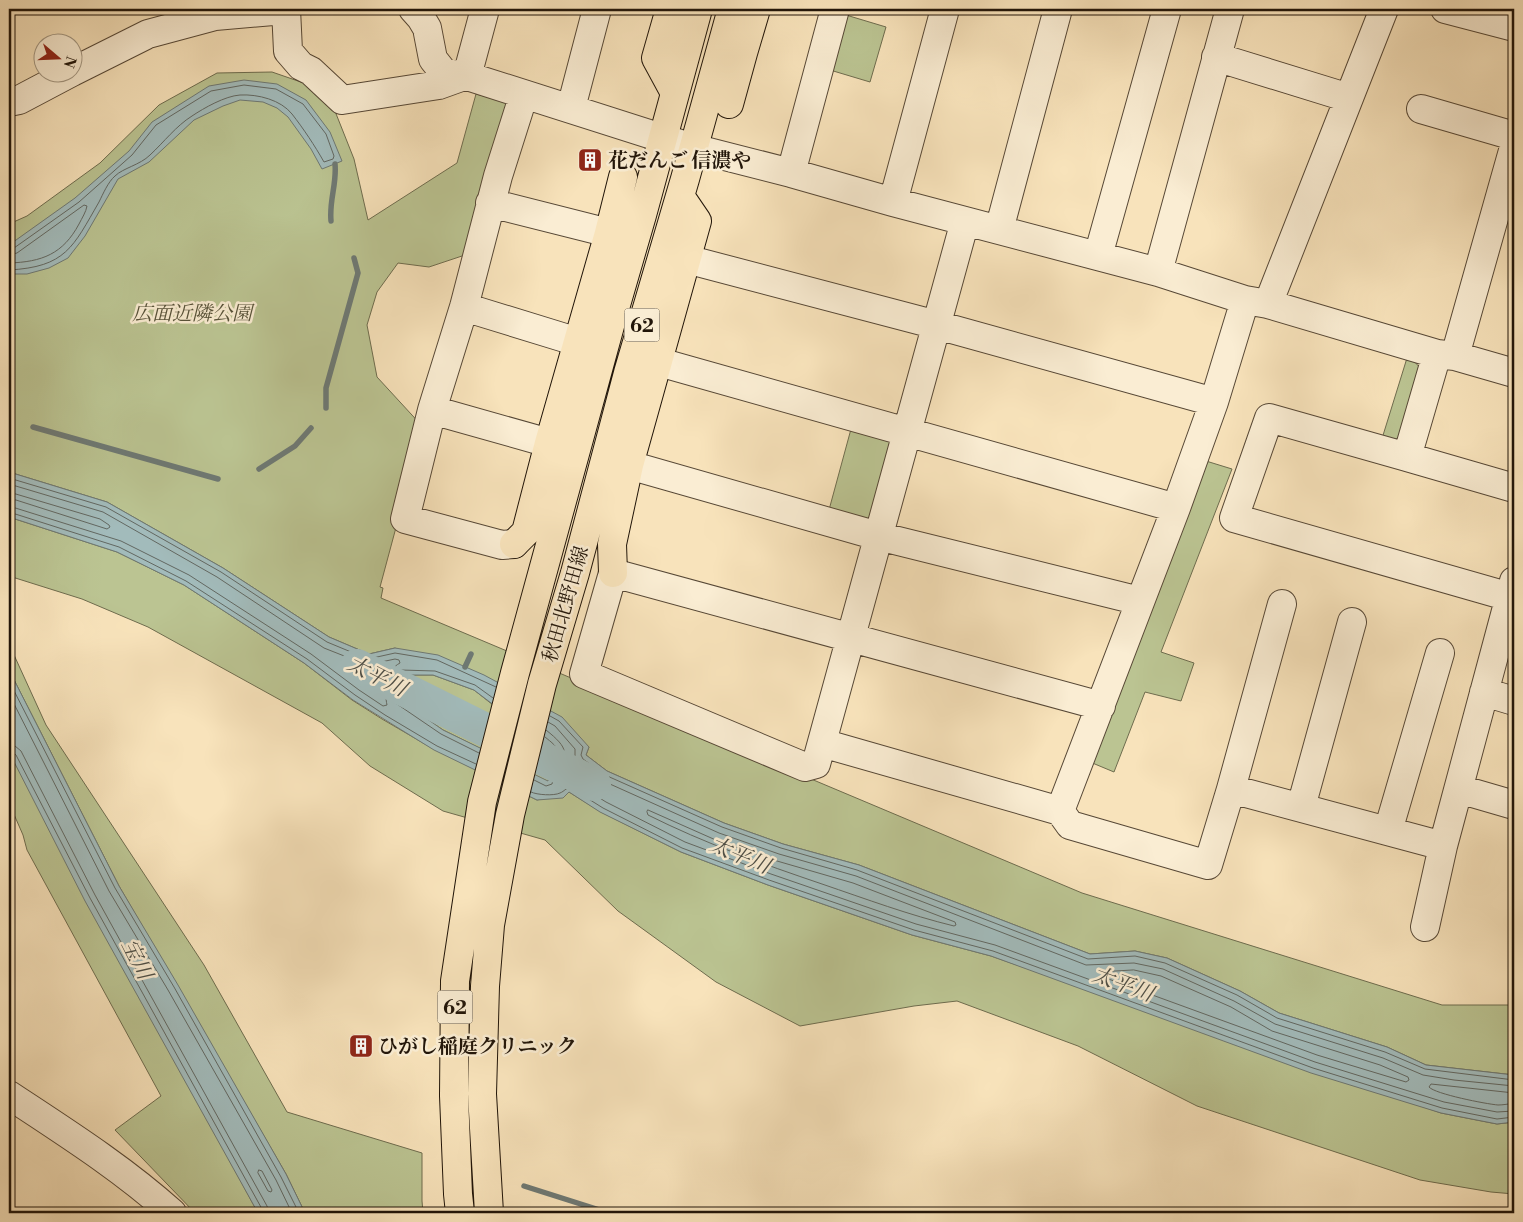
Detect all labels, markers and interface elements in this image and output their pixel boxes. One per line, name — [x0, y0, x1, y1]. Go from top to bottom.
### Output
north arrow — [32, 32, 82, 82]
text: N — [59, 54, 80, 70]
building icon: 花だんご 信濃や — [577, 147, 603, 173]
place label: 花だんご 信濃や — [608, 149, 751, 174]
park label: 広面近隣公園 — [132, 302, 255, 327]
road number: 62 — [624, 308, 660, 342]
street label: 秋田北野田線 — [538, 543, 595, 666]
water label: 太平川 — [343, 651, 412, 704]
water label: 太平川 — [706, 832, 776, 881]
water label: 宝川 — [115, 935, 158, 986]
water label: 太平川 — [1089, 962, 1159, 1009]
road number: 62 — [438, 990, 472, 1024]
building icon: ひがし稲庭クリニック — [348, 1033, 374, 1059]
place label: ひがし稲庭クリニック — [378, 1035, 577, 1060]

